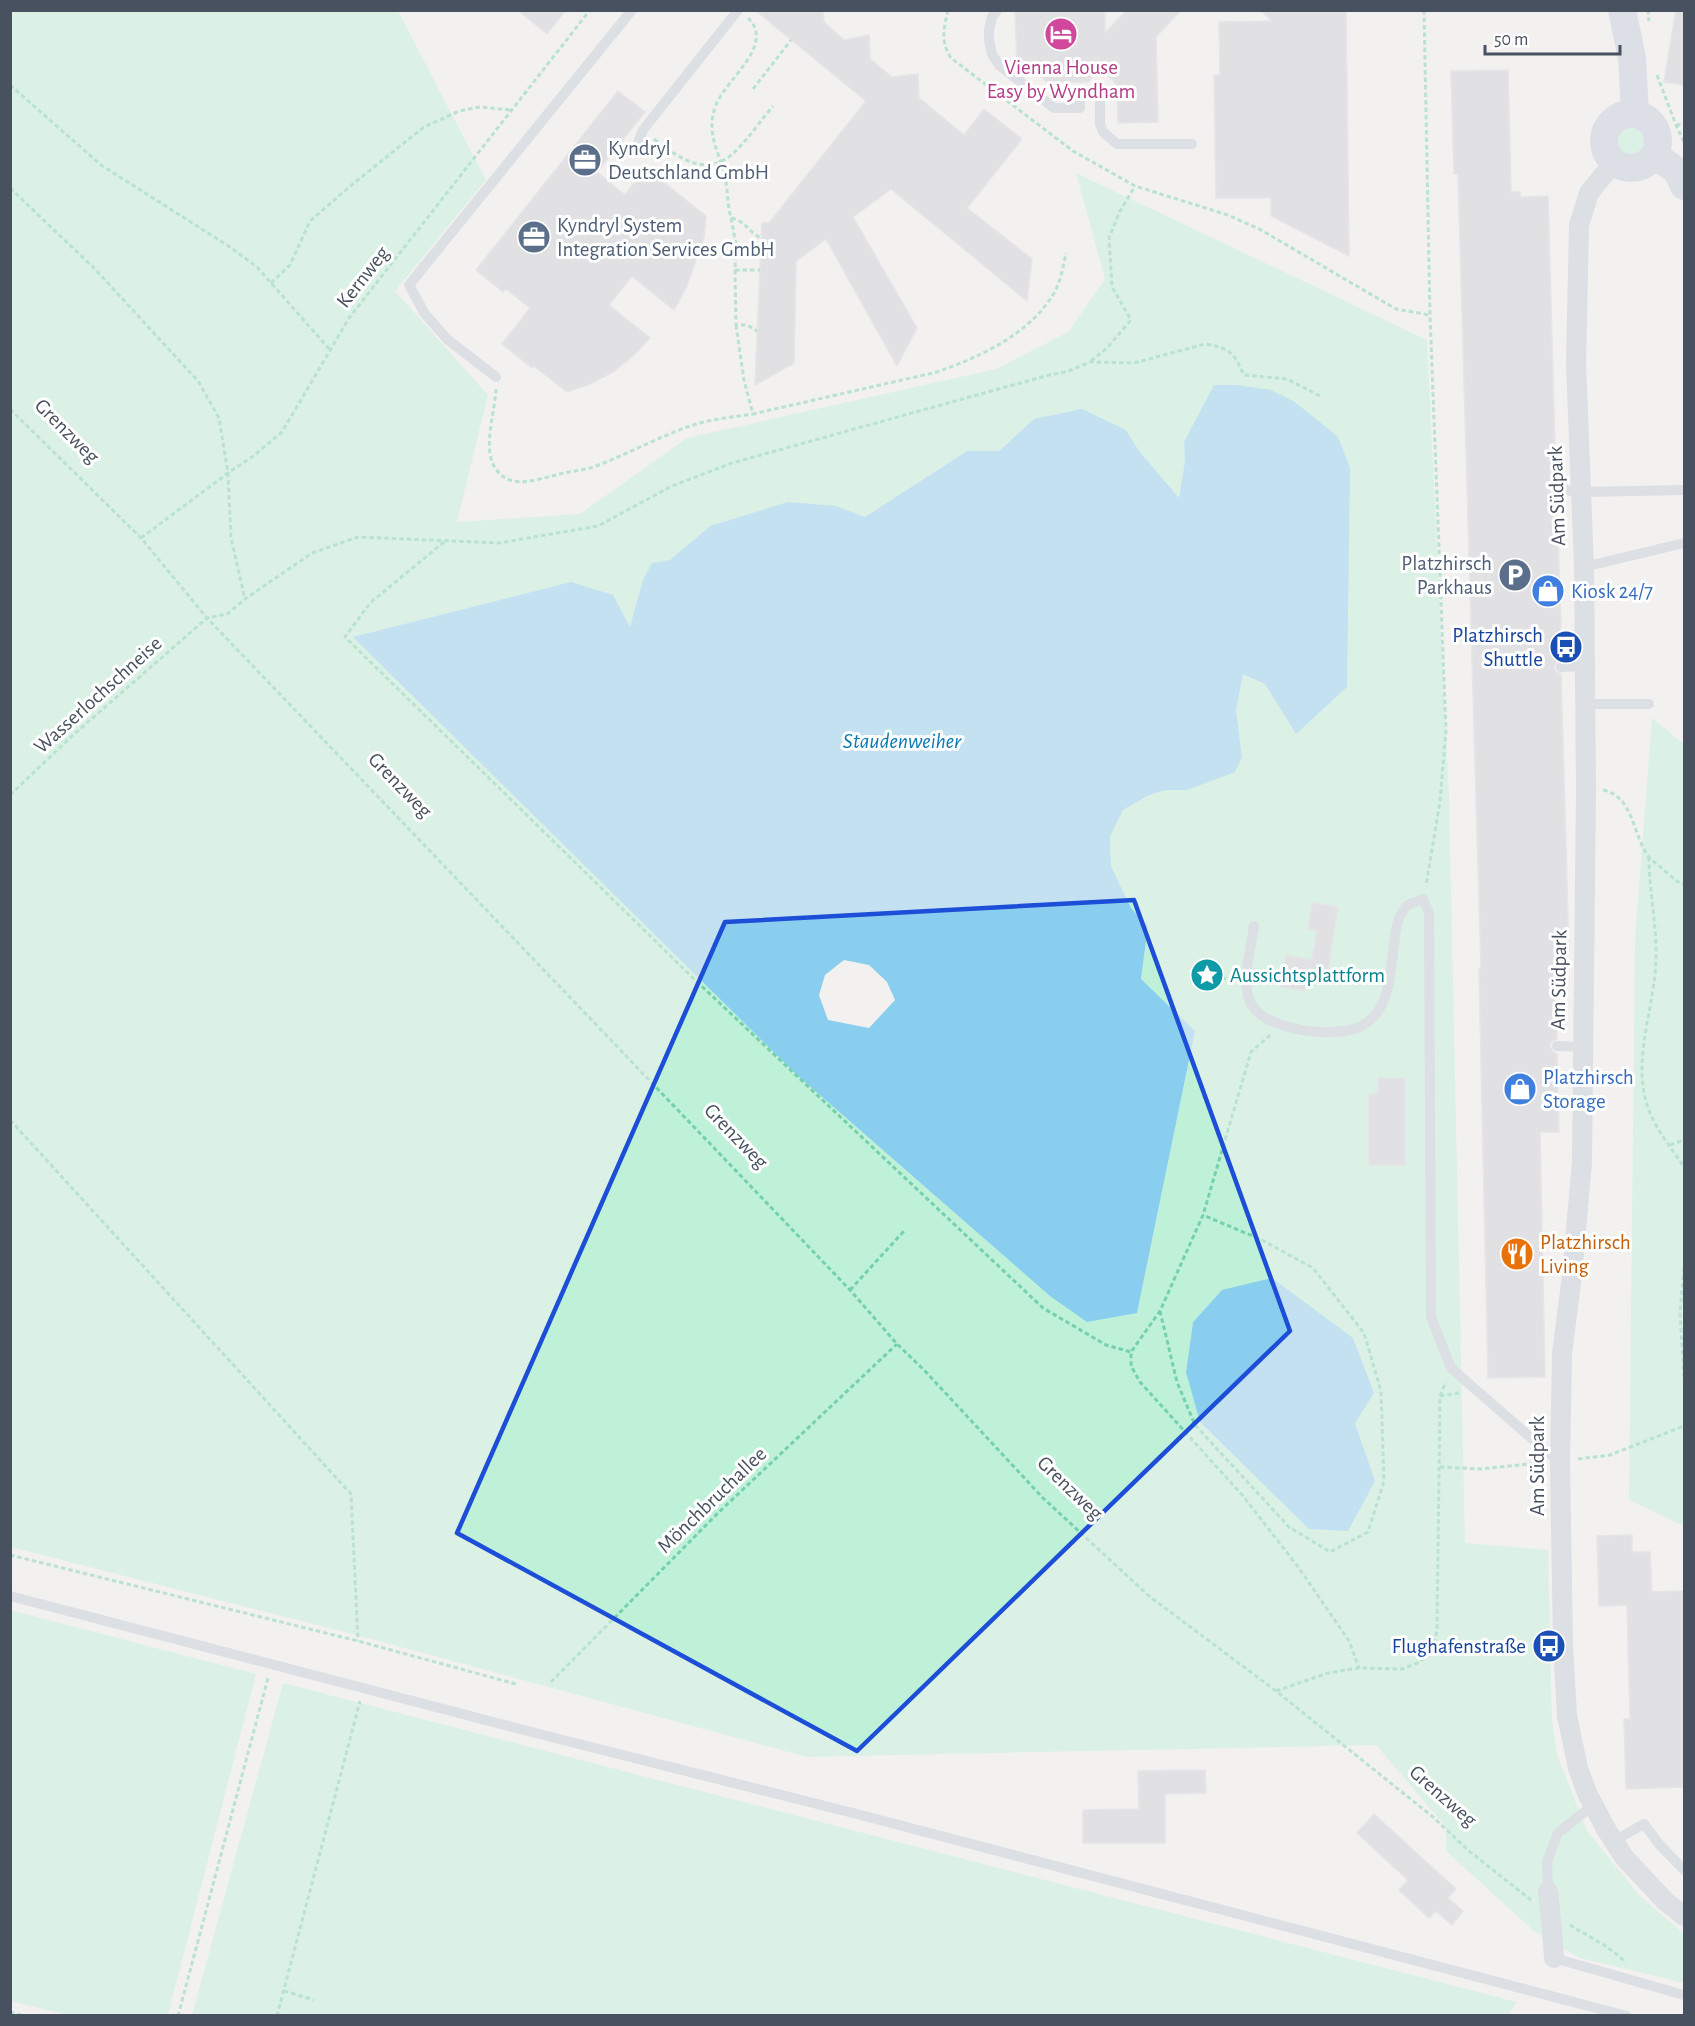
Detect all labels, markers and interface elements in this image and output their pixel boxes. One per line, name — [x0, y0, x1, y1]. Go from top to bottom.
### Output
hotel icon: Vienna House Easy by Wyndham — [1043, 16, 1079, 52]
scale bar — [1485, 18, 1620, 56]
text: 50 m — [1494, 31, 1528, 49]
place label: Vienna House Easy by Wyndham — [987, 57, 1135, 102]
place label: Kyndryl Deutschland GmbH — [608, 138, 769, 183]
office icon: Kyndryl Deutschland GmbH — [567, 142, 603, 178]
place label: Kyndryl System Integration Services GmbH — [557, 215, 775, 260]
office icon: Kyndryl System Integration Services GmbH — [516, 219, 552, 255]
street label: Kernweg — [333, 242, 394, 312]
street label: Grenzweg — [31, 395, 104, 468]
street label: Am Südpark — [1545, 445, 1569, 546]
place label: Platzhirsch Parkhaus — [1401, 553, 1492, 598]
parking icon: Platzhirsch Parkhaus — [1497, 557, 1533, 593]
shop icon: Kiosk 24/7 — [1530, 573, 1566, 609]
place label: Kiosk 24/7 — [1571, 581, 1653, 602]
place label: Platzhirsch Shuttle — [1452, 625, 1543, 670]
bus stop icon: Platzhirsch Shuttle — [1548, 629, 1584, 665]
street label: Wasserlochschneise — [30, 633, 166, 757]
water label: Staudenweiher — [843, 730, 962, 752]
street label: Grenzweg — [364, 748, 436, 822]
street label: Am Südpark — [1548, 929, 1570, 1030]
place icon: Aussichtsplattform — [1189, 957, 1225, 993]
place label: Aussichtsplattform — [1230, 965, 1385, 986]
place label: Platzhirsch Storage — [1543, 1067, 1634, 1112]
shop icon: Platzhirsch Storage — [1502, 1071, 1538, 1107]
street label: Grenzweg — [700, 1099, 772, 1173]
place label: Platzhirsch Living — [1540, 1232, 1631, 1277]
restaurant icon: Platzhirsch Living — [1499, 1236, 1535, 1272]
street label: Am Südpark — [1527, 1415, 1548, 1516]
street label: Mönchbruchallee — [653, 1443, 771, 1557]
street label: Grenzweg — [1033, 1452, 1107, 1524]
bus stop icon: Flughafenstraße — [1531, 1628, 1567, 1664]
place label: Flughafenstraße — [1392, 1636, 1526, 1657]
street label: Grenzweg — [1405, 1761, 1481, 1831]

